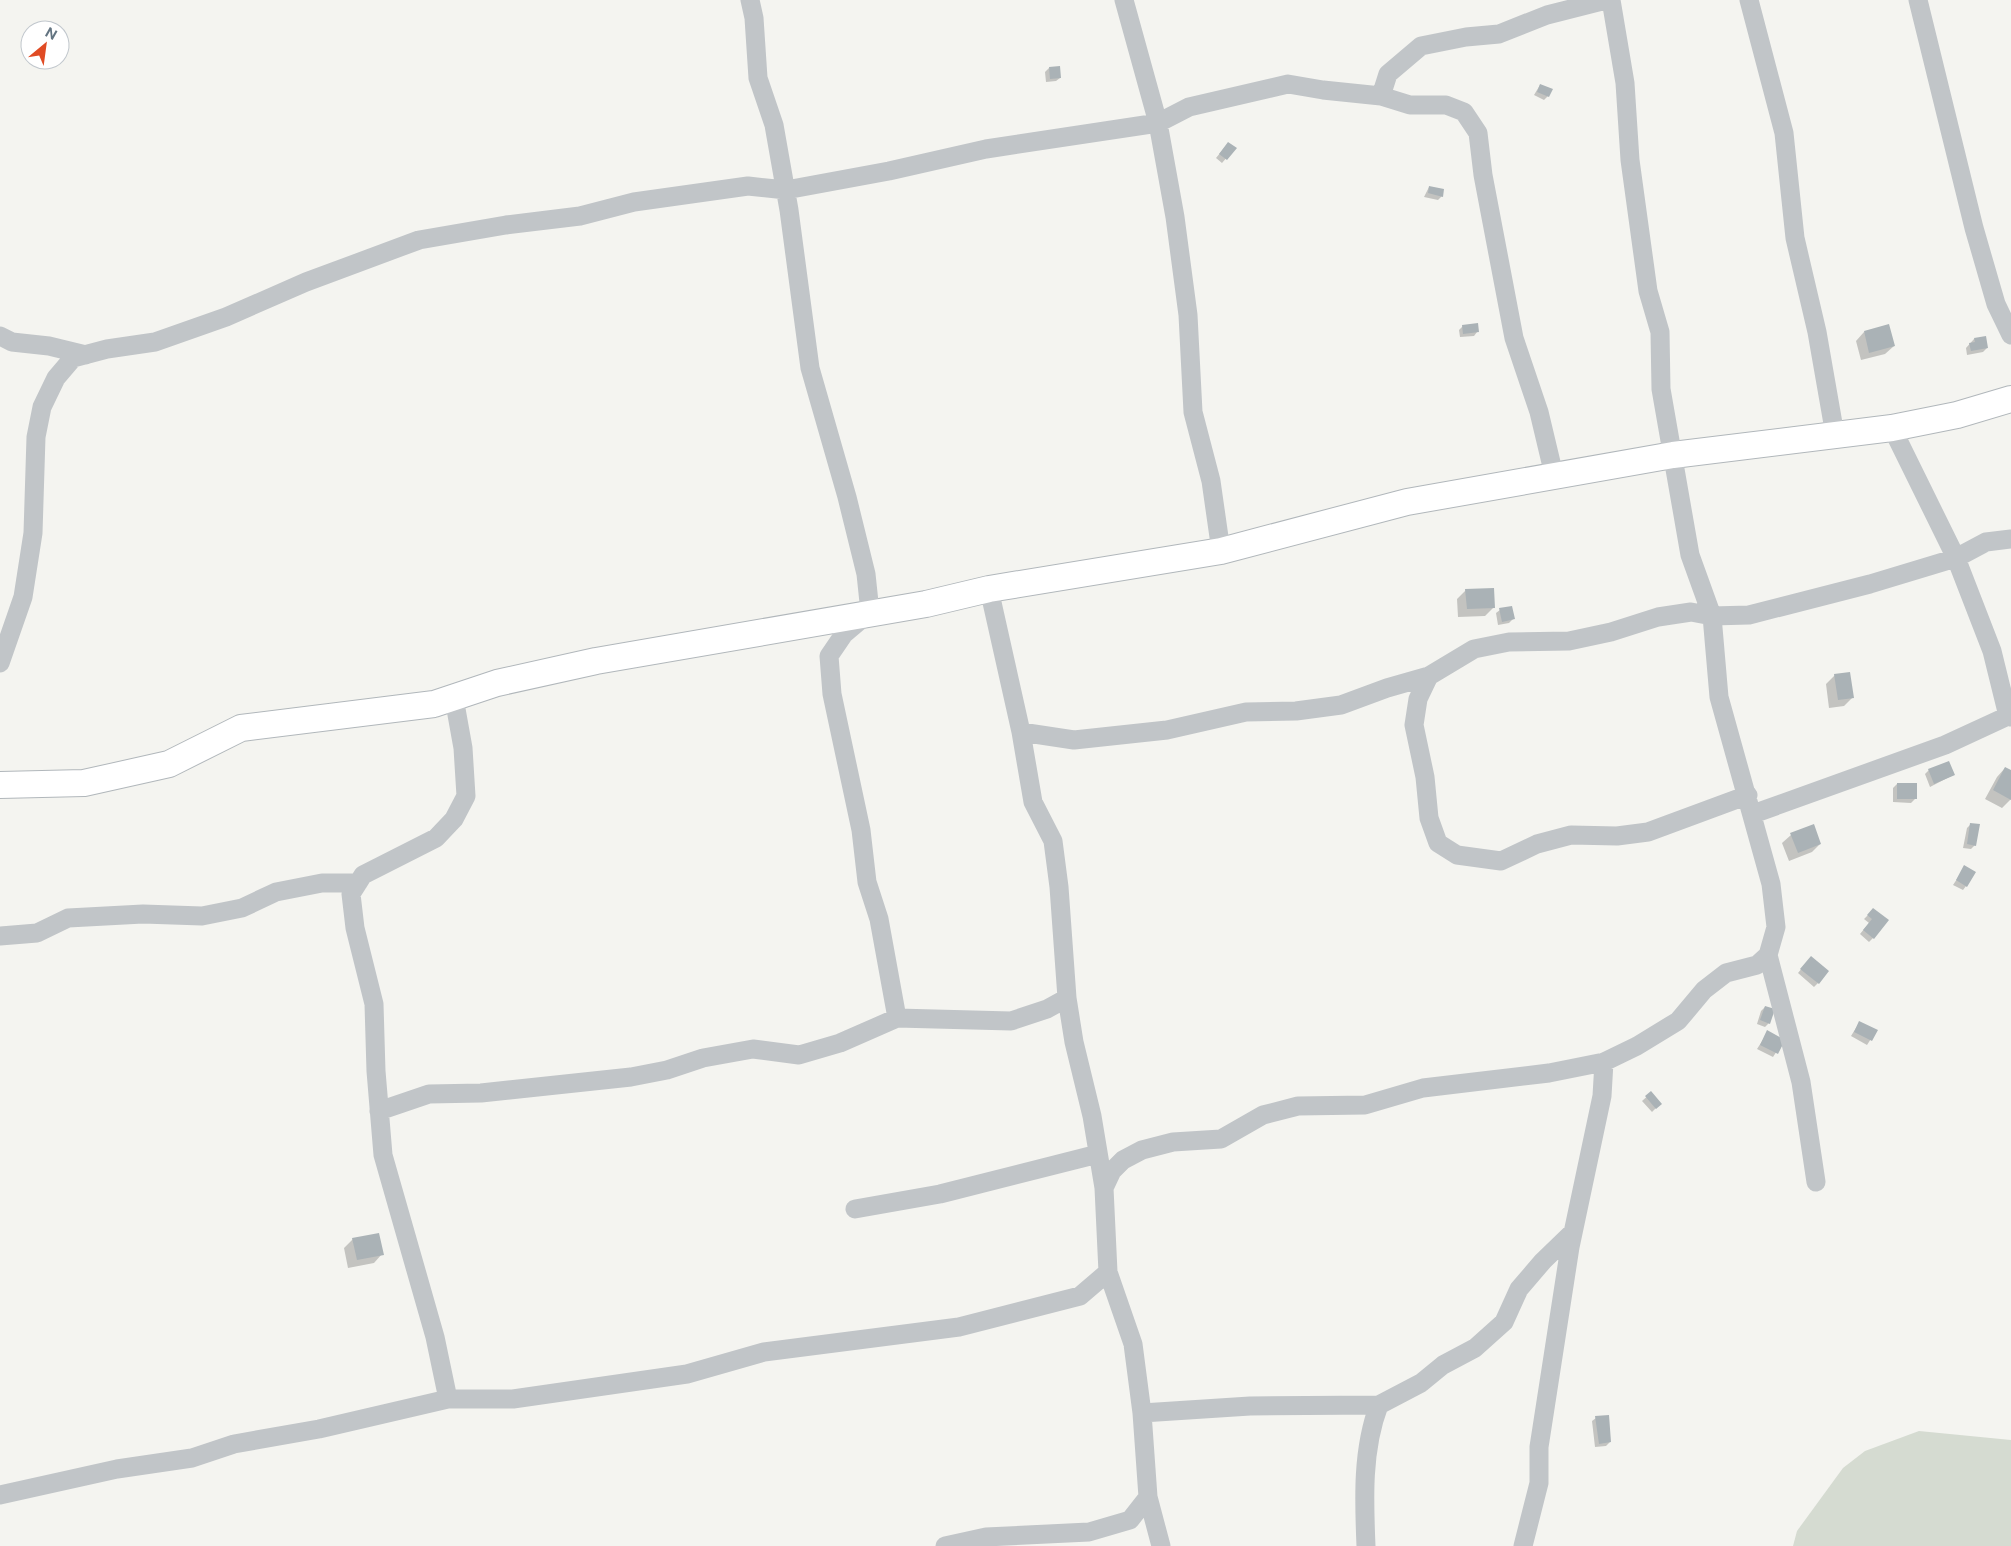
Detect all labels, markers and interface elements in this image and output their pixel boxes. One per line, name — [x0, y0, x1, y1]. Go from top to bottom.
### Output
north arrow — [20, 20, 70, 70]
text: N — [43, 24, 60, 43]

